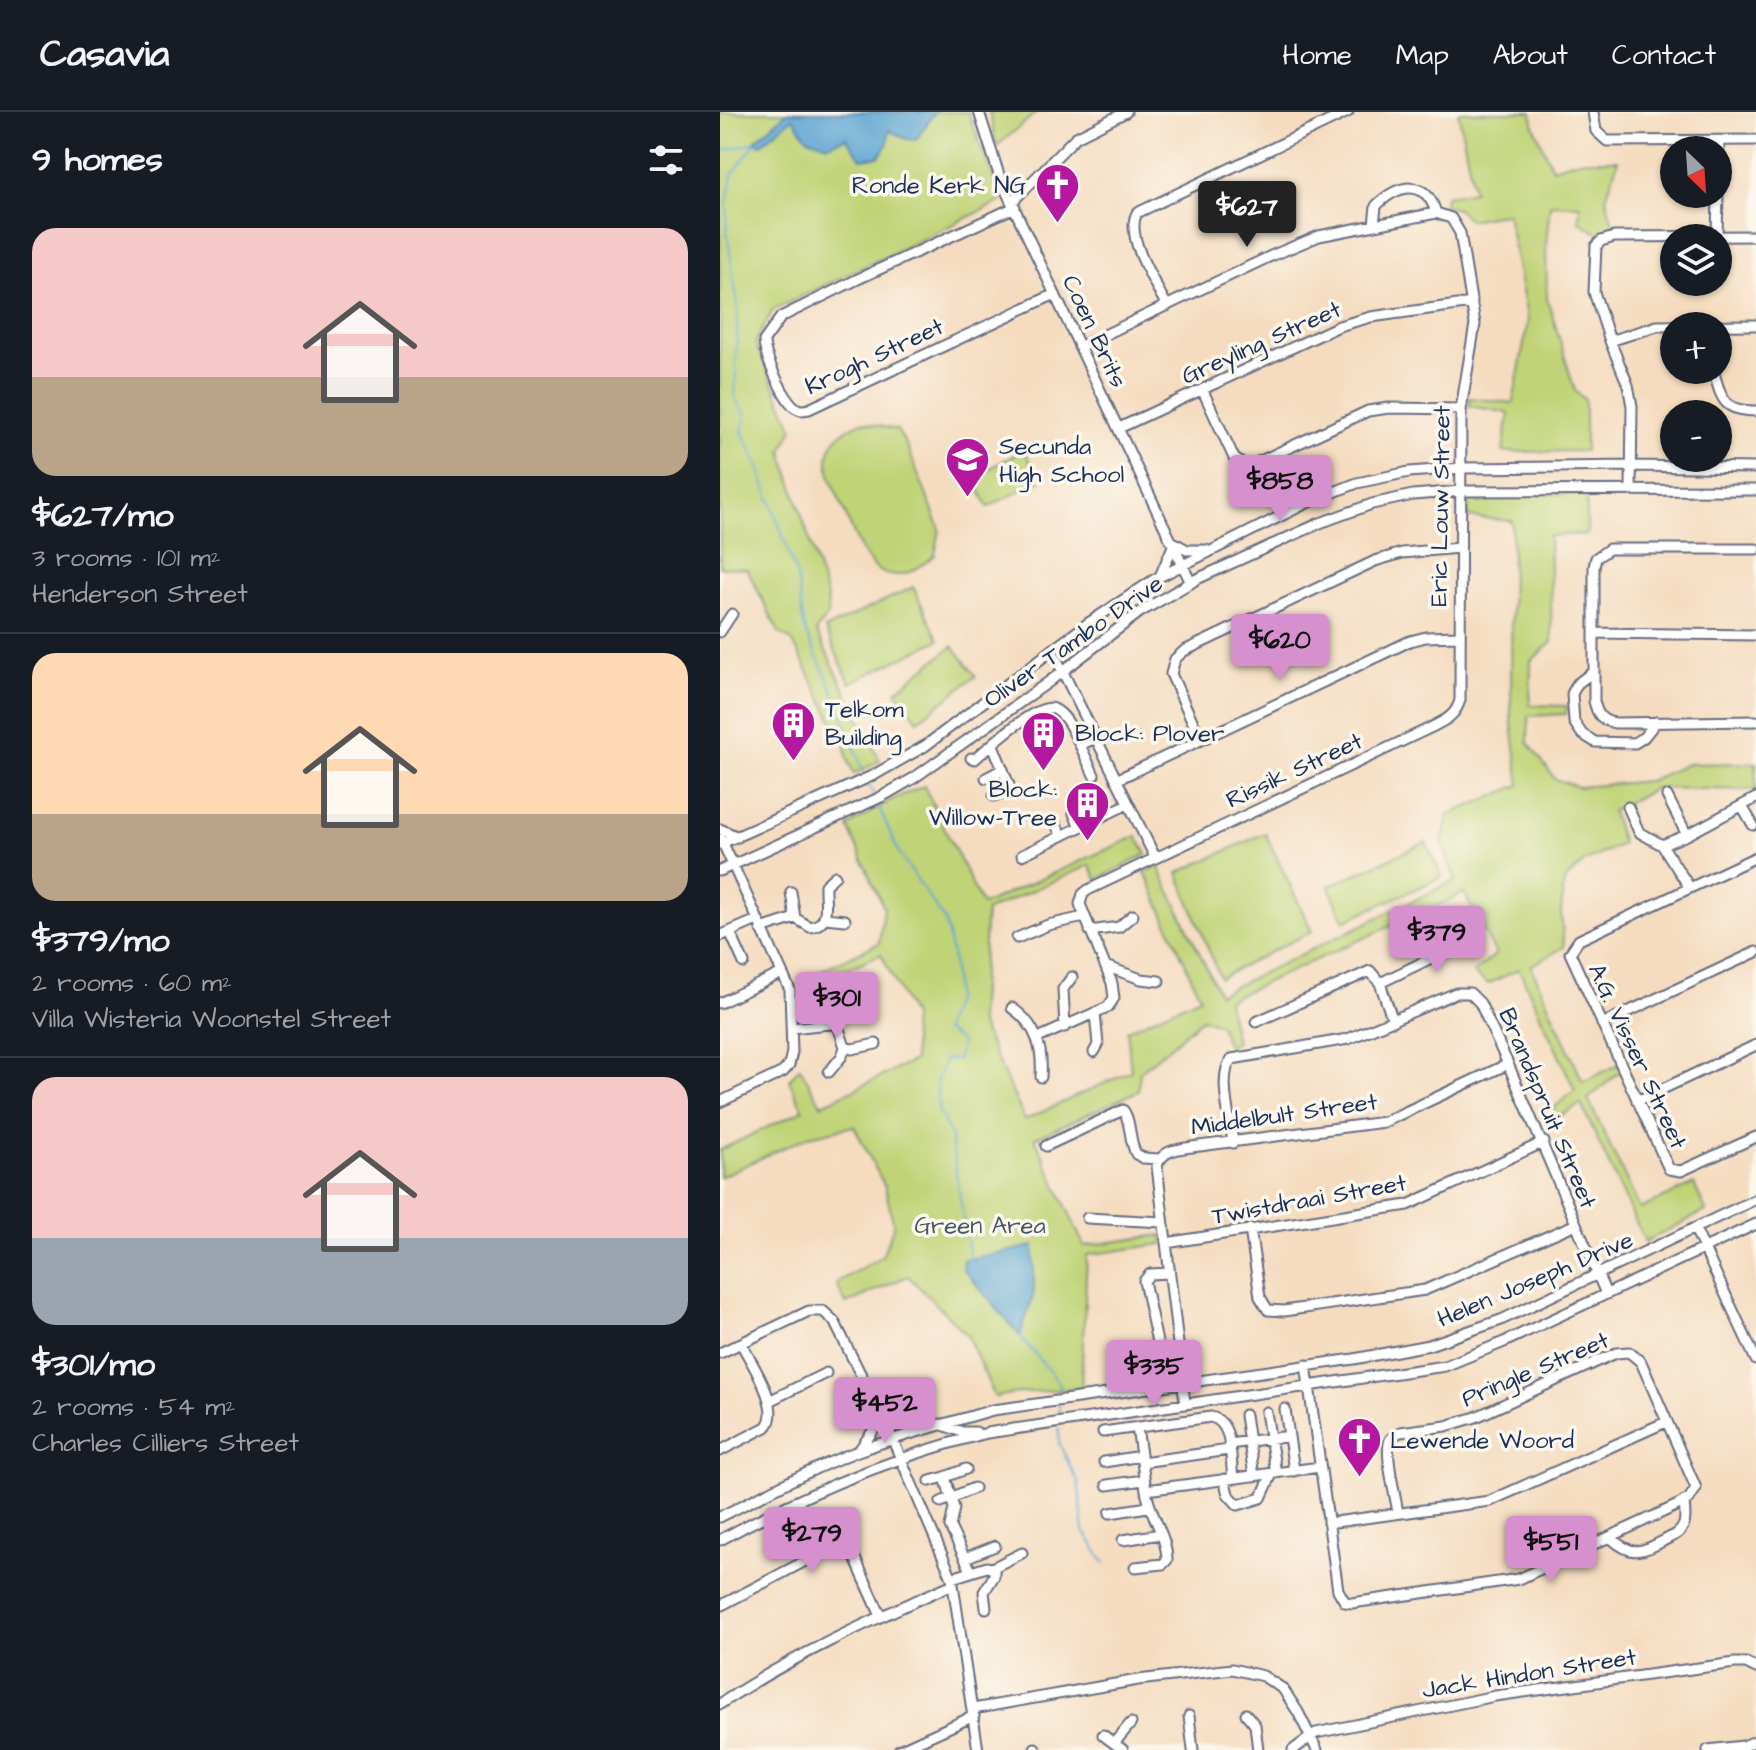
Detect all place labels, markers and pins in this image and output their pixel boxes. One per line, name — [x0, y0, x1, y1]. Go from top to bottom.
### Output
church icon: Ronde Kerk NG — [1033, 161, 1081, 224]
place label: Ronde Kerk NG — [852, 169, 1026, 203]
pin: $627 — [1200, 181, 1294, 249]
place label: Secunda High School — [999, 430, 1124, 493]
school or university icon: Secunda High School — [944, 436, 992, 499]
pin: $858 — [1233, 455, 1327, 523]
pin: $620 — [1233, 614, 1327, 682]
place label: Telkom Building — [825, 693, 904, 756]
building icon: Telkom Building — [770, 699, 818, 762]
building icon: Block: Plover — [1020, 709, 1068, 772]
place label: Block: Plover — [1075, 717, 1224, 751]
place label: Block: Willow-Tree — [929, 773, 1057, 835]
building icon: Block: Willow-Tree — [1064, 779, 1112, 842]
pin: $379 — [1390, 906, 1484, 974]
pin: $301 — [790, 972, 884, 1040]
pin: $335 — [1107, 1340, 1201, 1408]
pin: $452 — [838, 1377, 932, 1445]
church icon: Lewende Woord — [1335, 1416, 1383, 1479]
place label: Lewende Woord — [1390, 1424, 1574, 1458]
pin: $279 — [765, 1507, 859, 1575]
pin: $551 — [1504, 1516, 1598, 1584]

